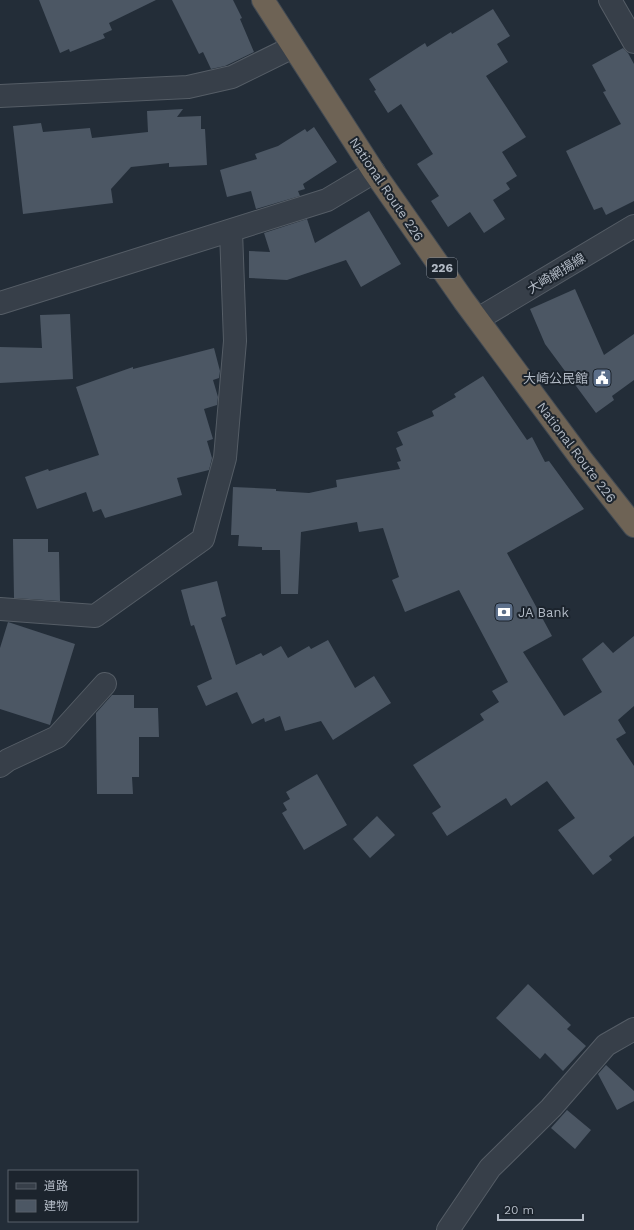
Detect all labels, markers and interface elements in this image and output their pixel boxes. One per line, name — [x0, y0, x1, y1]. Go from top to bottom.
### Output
street label: National Route 226 — [346, 135, 427, 244]
street label: 大崎網揚線 — [525, 250, 588, 297]
road number: 226 — [427, 258, 457, 278]
public building icon: 大崎公民館 — [591, 367, 613, 389]
place label: 大崎公民館 — [523, 371, 588, 386]
street label: National Route 226 — [534, 399, 619, 505]
bank icon: JA Bank — [493, 601, 515, 623]
place label: JA Bank — [518, 605, 569, 620]
legend — [8, 1170, 138, 1222]
text: 道路 — [44, 1179, 68, 1193]
scale bar — [498, 1196, 583, 1222]
text: 建物 — [44, 1199, 68, 1213]
text: 20 m — [504, 1203, 534, 1217]

